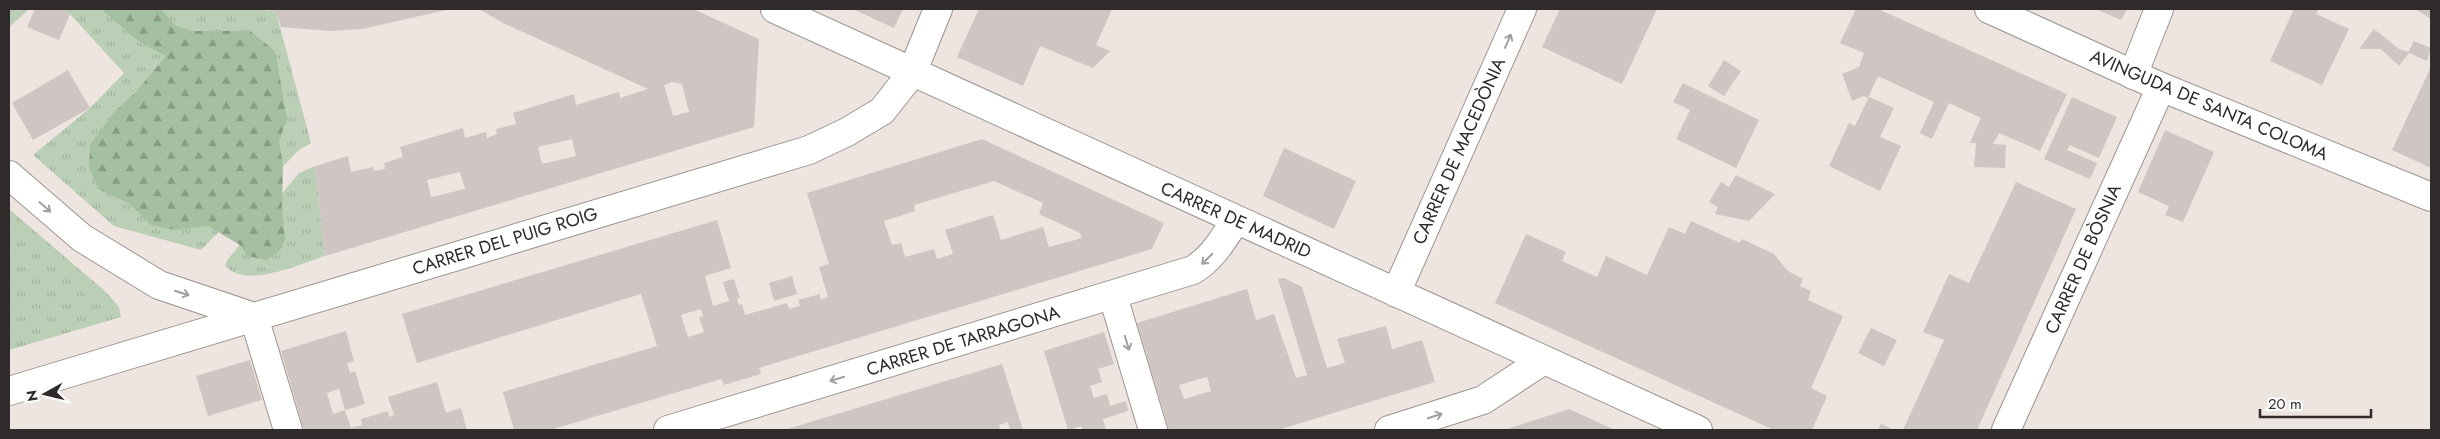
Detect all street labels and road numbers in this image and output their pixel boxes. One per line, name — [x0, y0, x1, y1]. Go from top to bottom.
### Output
street label: AVINGUDA DE SANTA COLOMA — [2086, 43, 2332, 167]
street label: CARRER DE MACEDÒNIA — [1406, 53, 1512, 248]
street label: CARRER DE MADRID — [1157, 175, 1315, 265]
street label: CARRER DE BÒSNIA — [2038, 180, 2128, 338]
street label: CARRER DEL PUIG ROIG — [409, 200, 601, 282]
street label: CARRER DE TARRAGONA — [863, 299, 1063, 383]

